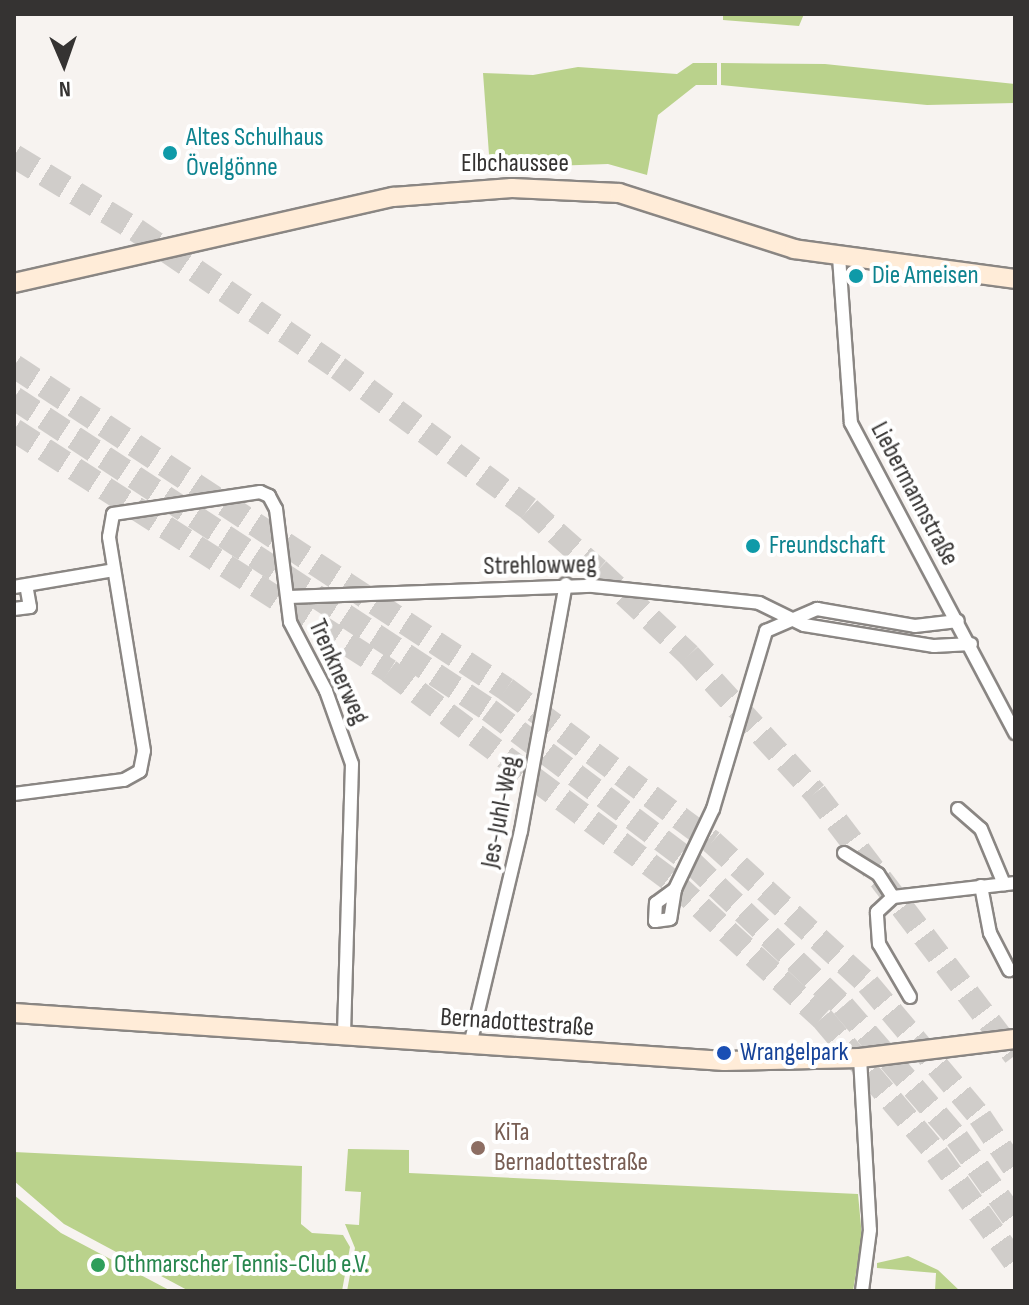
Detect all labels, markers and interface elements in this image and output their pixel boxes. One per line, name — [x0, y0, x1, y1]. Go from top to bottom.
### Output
north arrow — [24, 24, 104, 104]
text: N — [59, 75, 71, 102]
place label: Altes Schulhaus Övelgönne — [186, 122, 324, 184]
marker: Altes Schulhaus Övelgönne — [161, 144, 179, 162]
street label: Elbchaussee — [461, 148, 569, 180]
place label: Die Ameisen — [872, 260, 979, 292]
marker: Die Ameisen — [847, 267, 865, 285]
street label: Liebermannstraße — [863, 417, 965, 571]
place label: Freundschaft — [769, 530, 885, 562]
marker: Freundschaft — [744, 537, 762, 555]
street label: Strehlowweg — [483, 549, 597, 583]
street label: Trenknerweg — [301, 615, 375, 729]
street label: Jes-Juhl-Weg — [475, 753, 527, 871]
street label: Bernadottestraße — [439, 1002, 595, 1044]
place label: Wrangelpark — [740, 1037, 849, 1069]
marker: Wrangelpark — [715, 1044, 733, 1062]
place label: KiTa Bernadottestraße — [494, 1117, 648, 1178]
marker: KiTa Bernadottestraße — [469, 1139, 487, 1157]
place label: Othmarscher Tennis-Club e.V. — [114, 1249, 369, 1281]
marker: Othmarscher Tennis-Club e.V. — [89, 1256, 107, 1274]

